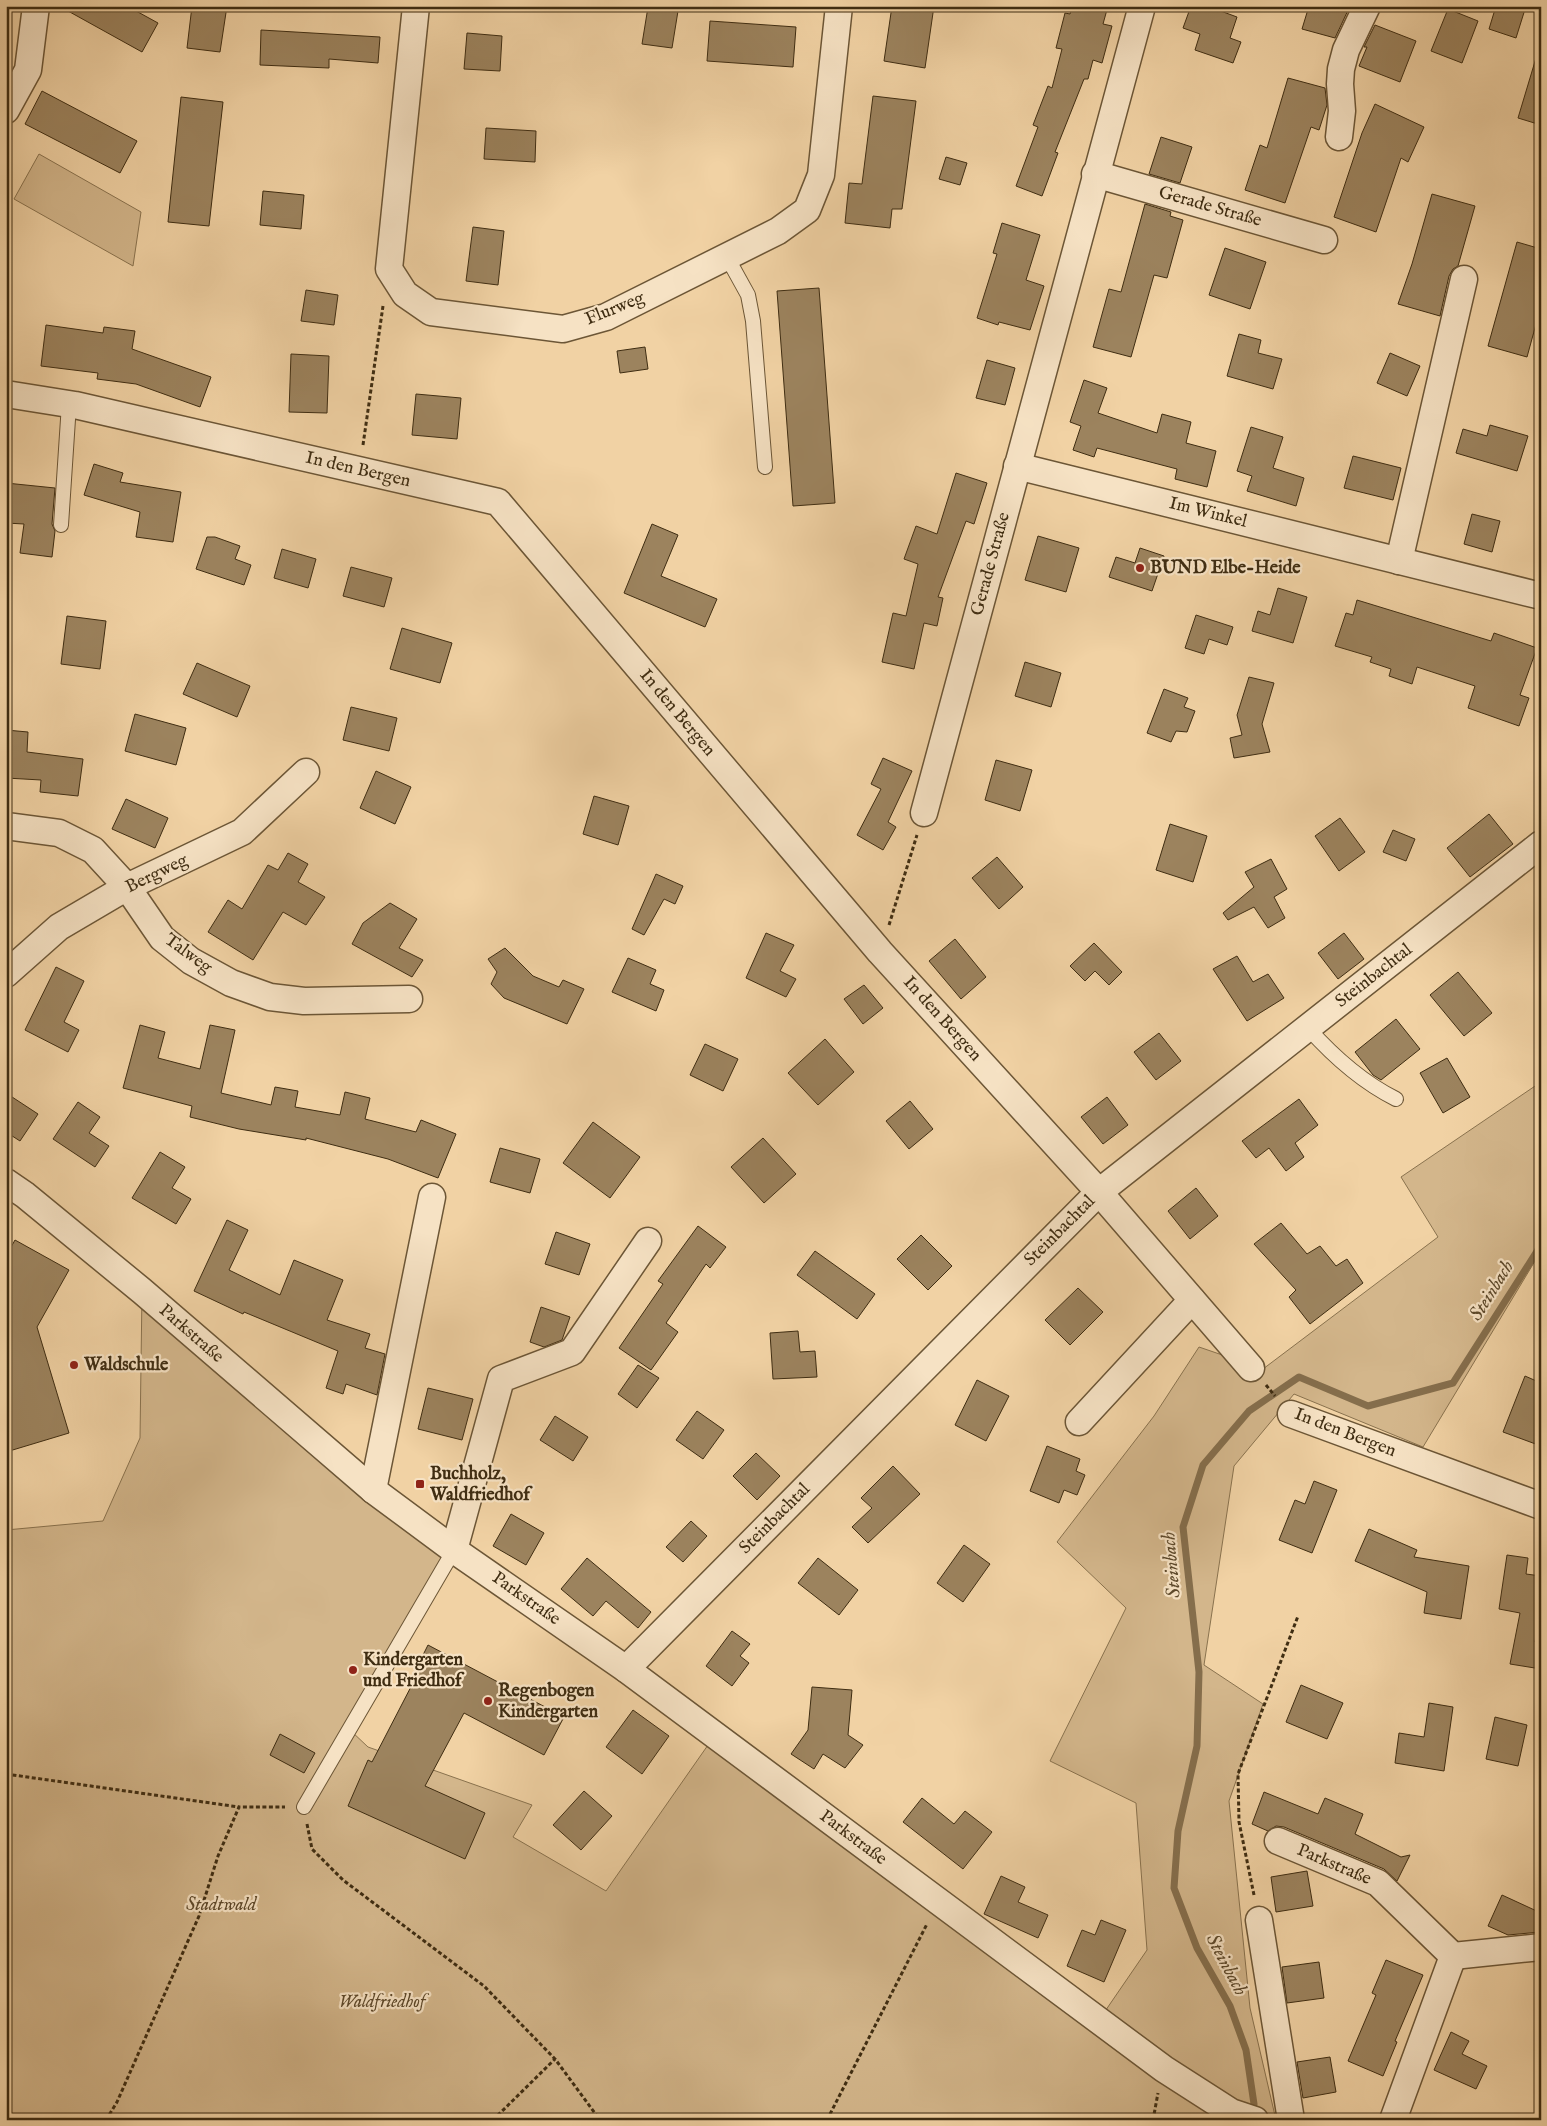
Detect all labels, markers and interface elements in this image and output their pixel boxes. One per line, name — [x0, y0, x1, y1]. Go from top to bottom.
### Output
street label: Gerade Straße — [1156, 181, 1264, 233]
street label: Flurweg — [582, 287, 648, 331]
street label: In den Bergen — [303, 447, 413, 493]
street label: Im Winkel — [1166, 492, 1250, 534]
street label: Gerade Straße — [966, 510, 1016, 618]
place label: BUND Elbe-Heide — [1150, 557, 1301, 580]
marker: BUND Elbe-Heide — [1134, 562, 1146, 574]
street label: In den Bergen — [634, 665, 720, 762]
street label: Bergweg — [122, 849, 192, 899]
street label: Talweg — [159, 929, 217, 979]
street label: Steinbachtal — [1331, 939, 1417, 1013]
street label: In den Bergen — [898, 972, 987, 1067]
street label: Steinbachtal — [1019, 1190, 1101, 1272]
water label: Steinbach — [1464, 1257, 1520, 1325]
street label: Parkstraße — [154, 1300, 228, 1368]
place label: Waldschule — [83, 1354, 169, 1377]
marker: Waldschule — [68, 1359, 80, 1371]
street label: In den Bergen — [1291, 1403, 1399, 1463]
place label: Buchholz, Waldfriedhof — [429, 1463, 533, 1507]
marker: Buchholz, Waldfriedhof — [414, 1478, 426, 1490]
street label: Steinbachtal — [734, 1478, 816, 1560]
water label: Steinbach — [1157, 1531, 1187, 1599]
street label: Parkstraße — [487, 1567, 565, 1631]
place label: Kindergarten und Friedhof — [363, 1649, 465, 1693]
marker: Kindergarten und Friedhof — [347, 1664, 359, 1676]
place label: Regenbogen Kindergarten — [498, 1680, 598, 1724]
marker: Regenbogen Kindergarten — [482, 1695, 494, 1707]
street label: Parkstraße — [815, 1805, 891, 1871]
street label: Parkstraße — [1293, 1839, 1375, 1891]
park label: Stadtwald — [186, 1894, 258, 1917]
water label: Steinbach — [1200, 1930, 1252, 2000]
park label: Waldfriedhof — [339, 1991, 430, 2014]

